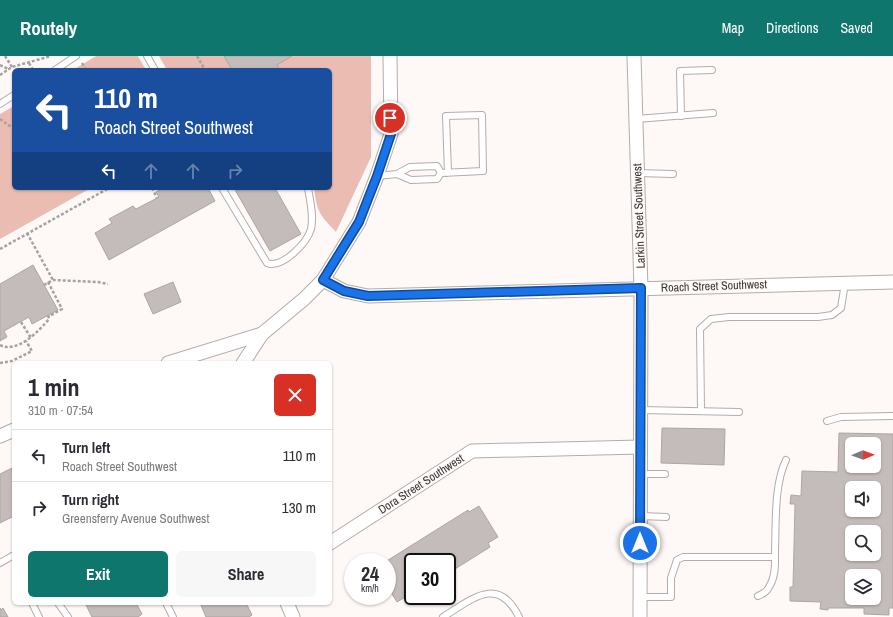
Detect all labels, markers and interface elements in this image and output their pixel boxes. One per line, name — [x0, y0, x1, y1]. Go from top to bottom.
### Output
text: Routely — [20, 15, 77, 41]
text: Map — [722, 19, 744, 37]
text: Directions — [766, 19, 818, 37]
text: Saved — [840, 19, 873, 37]
text: 110 m — [94, 79, 158, 117]
icon: left — [28, 84, 80, 136]
pin — [373, 101, 407, 135]
icon: arrive — [379, 107, 401, 129]
text: Roach Street Southwest — [94, 115, 253, 140]
icon: left — [98, 160, 120, 182]
icon: ahead — [140, 160, 162, 182]
icon: ahead — [182, 160, 204, 182]
icon: right — [224, 160, 246, 182]
street label: Larkin Street Southwest — [629, 163, 649, 269]
street label: Roach Street Southwest — [661, 276, 768, 296]
text: 1 min — [28, 371, 79, 403]
button: close — [274, 374, 316, 416]
text: 310 m · 07:54 — [28, 402, 93, 419]
text: Turn left — [62, 437, 110, 458]
north arrow — [845, 437, 881, 473]
map controls — [845, 437, 881, 605]
icon: left — [28, 445, 50, 467]
text: 110 m — [283, 445, 316, 466]
street label: Dora Street Southwest — [375, 450, 467, 518]
text: Roach Street Southwest — [62, 458, 177, 475]
button: sound — [845, 481, 881, 517]
text: Turn right — [62, 489, 119, 510]
icon: right — [28, 497, 50, 519]
text: 130 m — [282, 497, 316, 518]
text: Greensferry Avenue Southwest — [62, 510, 209, 527]
position arrow — [619, 522, 661, 564]
button: search — [845, 525, 881, 561]
button: Exit — [28, 551, 168, 597]
button: Share — [176, 551, 316, 597]
speed limit sign: 30 — [404, 553, 456, 605]
text: 24 — [361, 560, 379, 587]
button: layers — [845, 569, 881, 605]
text: km/h — [361, 582, 379, 595]

